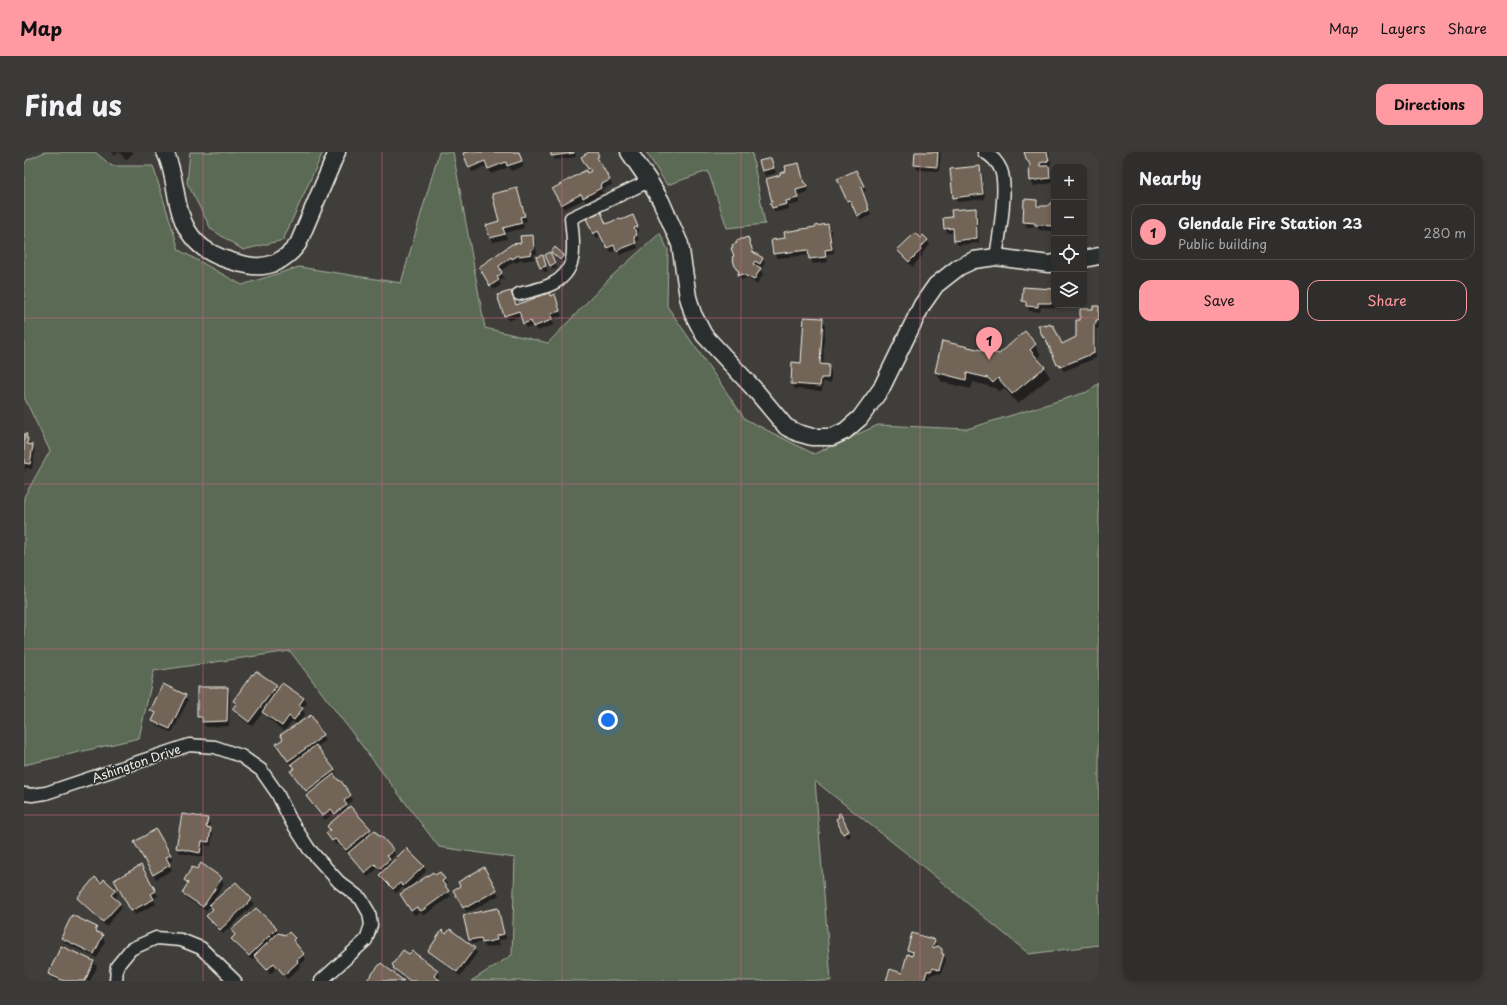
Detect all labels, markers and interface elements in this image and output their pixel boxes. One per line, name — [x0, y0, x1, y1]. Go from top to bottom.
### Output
text: Map — [20, 14, 62, 42]
text: Map — [1329, 18, 1359, 39]
text: Layers — [1381, 18, 1426, 39]
text: Share — [1448, 18, 1487, 39]
text: Find us — [24, 83, 122, 126]
button: Directions — [1376, 84, 1483, 125]
map controls — [1051, 164, 1087, 308]
button: + — [1051, 164, 1087, 200]
text: Nearby — [1139, 165, 1201, 191]
button: − — [1051, 200, 1087, 236]
text: Glendale Fire Station 23 — [1178, 211, 1362, 234]
text: 1 — [1150, 223, 1156, 242]
text: 280 m — [1424, 223, 1466, 242]
text: Public building — [1178, 234, 1267, 253]
button: locate — [1051, 236, 1087, 272]
button: layers — [1051, 272, 1087, 308]
button: Save — [1139, 280, 1299, 321]
button: Share — [1307, 280, 1467, 321]
pin: 1 — [976, 327, 1002, 360]
your location — [598, 710, 618, 730]
street label: Ashington Drive — [89, 739, 183, 787]

